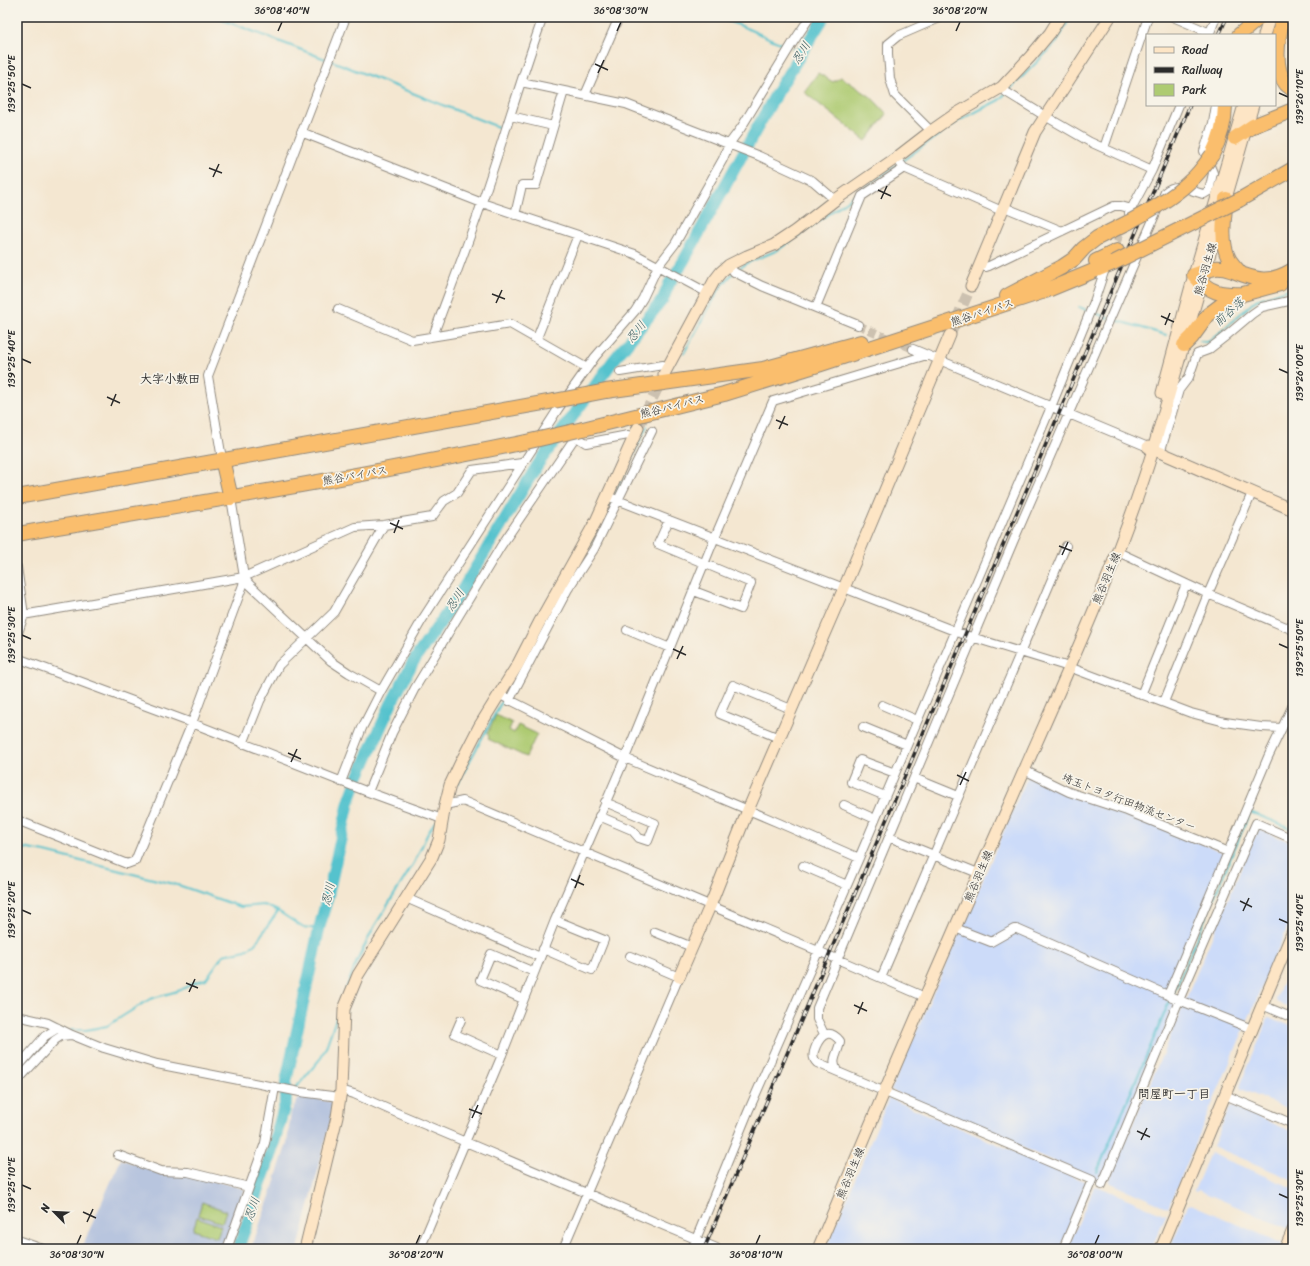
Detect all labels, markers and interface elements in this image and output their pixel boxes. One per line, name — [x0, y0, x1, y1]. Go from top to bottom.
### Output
text: 36°08'40"N — [254, 2, 310, 20]
text: 36°08'30"N — [594, 2, 648, 20]
text: 36°08'20"N — [933, 2, 987, 20]
legend — [1146, 34, 1276, 106]
water label: 忍川 — [785, 37, 817, 69]
text: Road — [1182, 39, 1209, 61]
text: 139°25'50"E — [3, 54, 21, 113]
text: Railway — [1182, 59, 1223, 81]
text: 139°26'10"E — [1291, 68, 1309, 125]
text: Park — [1182, 79, 1207, 101]
street label: 熊谷羽生線 — [1189, 240, 1222, 298]
water label: 前谷落 — [1208, 291, 1250, 332]
street label: 熊谷バイパス — [948, 293, 1016, 332]
water label: 忍川 — [620, 316, 652, 348]
text: 139°25'40"E — [3, 329, 21, 388]
text: 139°26'00"E — [1291, 343, 1309, 402]
district label: 大字小敷田 — [140, 368, 200, 390]
street label: 熊谷バイパス — [638, 389, 706, 424]
street label: 熊谷バイパス — [321, 460, 389, 491]
street label: 熊谷羽生線 — [1087, 549, 1126, 607]
water label: 忍川 — [439, 584, 471, 616]
text: 139°25'30"E — [3, 605, 21, 664]
text: 139°25'50"E — [1291, 618, 1309, 677]
street label: 埼玉トヨタ行田物流センター — [1059, 768, 1199, 837]
street label: 熊谷羽生線 — [959, 847, 998, 905]
text: 139°25'20"E — [3, 880, 21, 939]
water label: 忍川 — [315, 880, 341, 908]
text: 139°25'40"E — [1291, 893, 1309, 952]
district label: 問屋町一丁目 — [1138, 1083, 1210, 1105]
street label: 熊谷羽生線 — [831, 1144, 870, 1202]
text: 139°25'10"E — [3, 1156, 21, 1213]
text: 139°25'30"E — [1291, 1168, 1309, 1227]
north arrow — [34, 1192, 74, 1232]
water label: 忍川 — [238, 1194, 266, 1224]
text: N — [35, 1200, 56, 1216]
text: 36°08'30"N — [50, 1246, 104, 1264]
text: 36°08'20"N — [389, 1246, 443, 1264]
text: 36°08'10"N — [729, 1246, 783, 1264]
text: 36°08'00"N — [1067, 1246, 1123, 1264]

